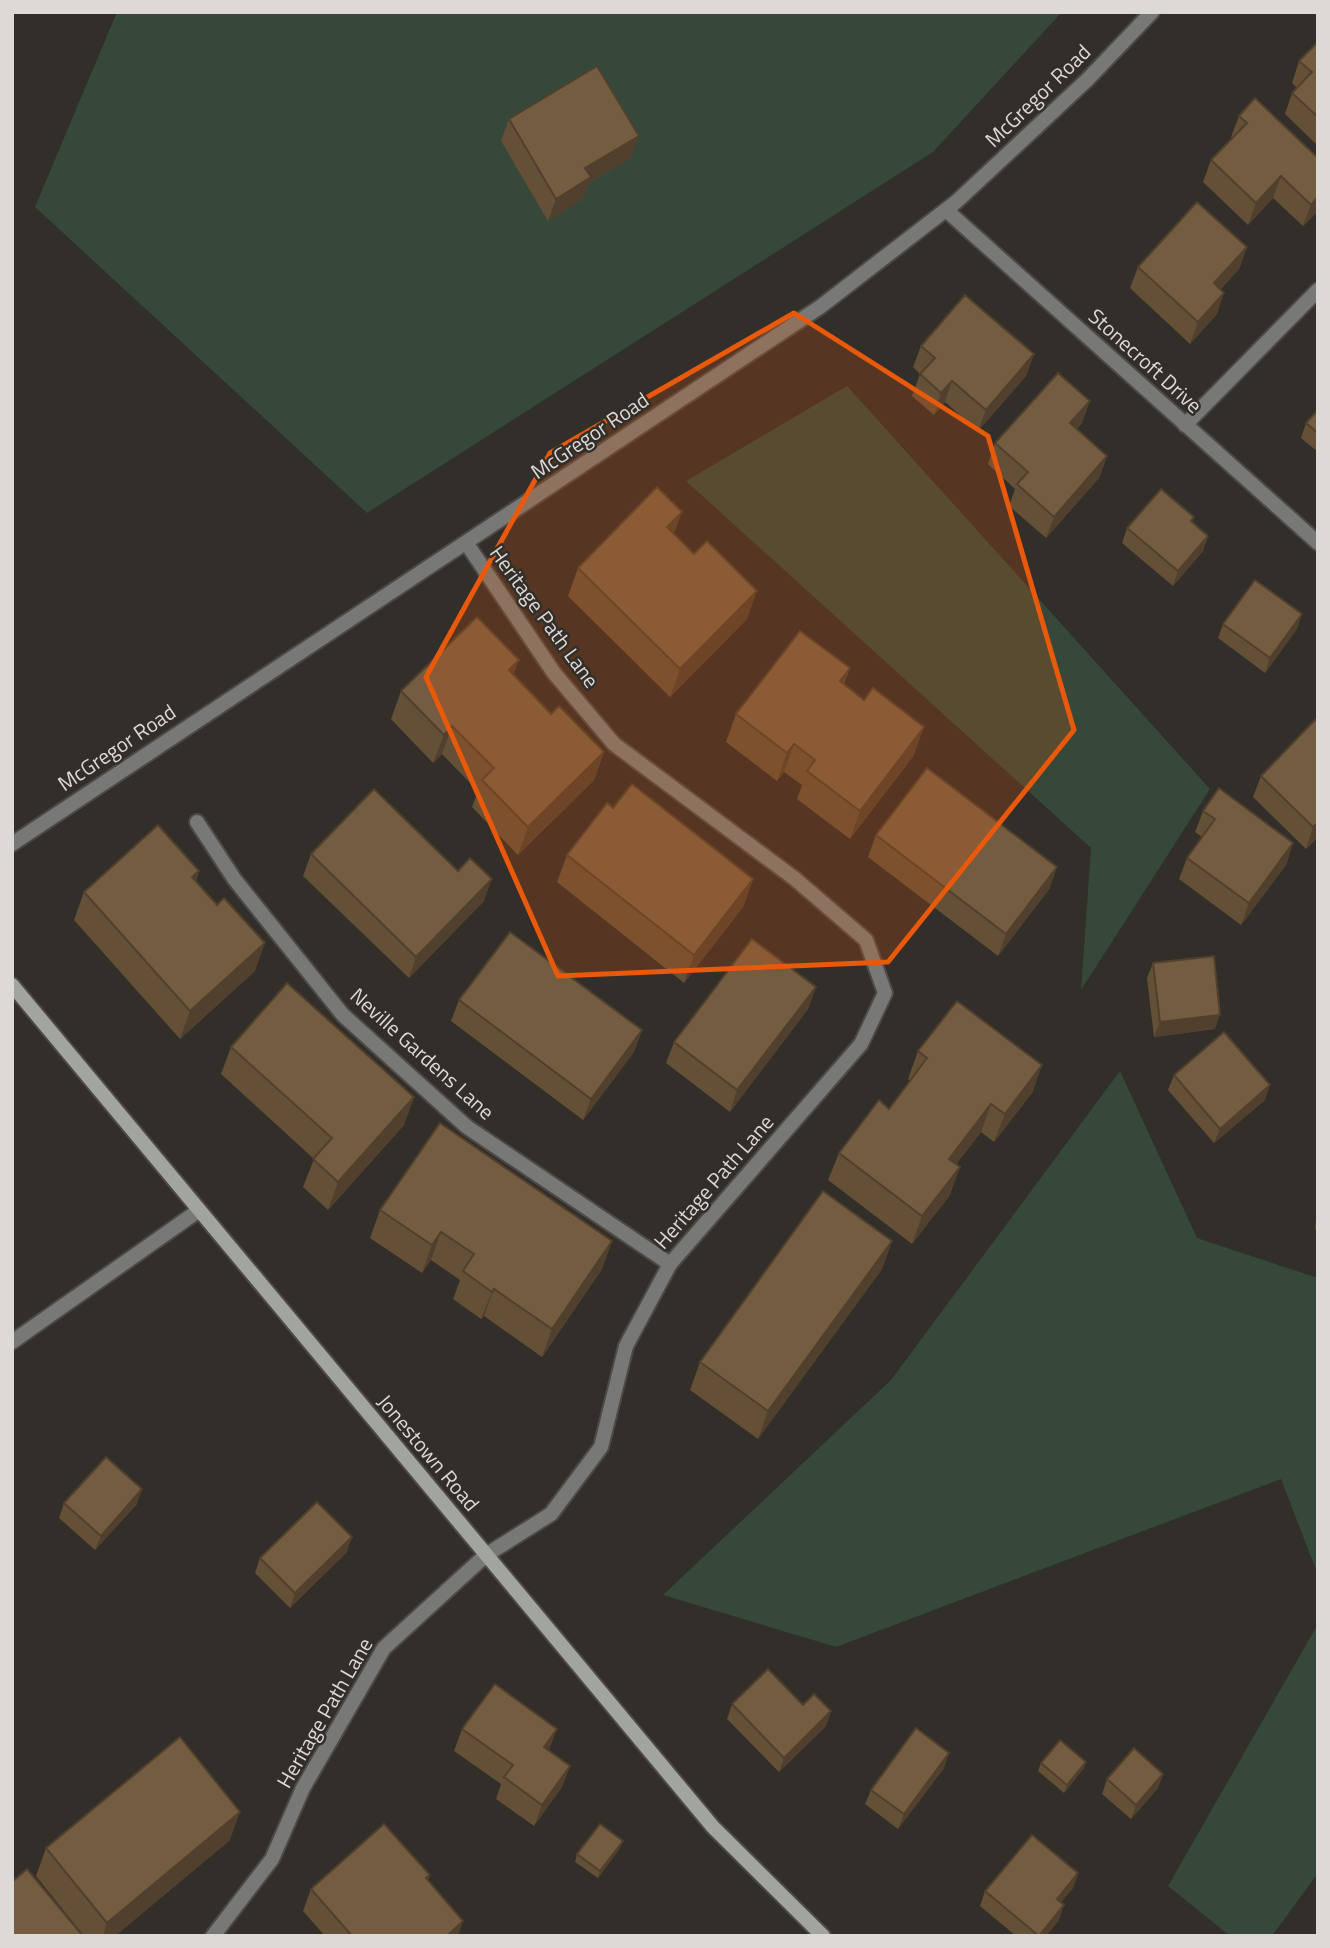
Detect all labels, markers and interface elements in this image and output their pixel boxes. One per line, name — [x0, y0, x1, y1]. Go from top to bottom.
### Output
street label: McGregor Road — [977, 36, 1098, 154]
street label: Stonecroft Drive — [1082, 300, 1210, 420]
street label: McGregor Road — [524, 384, 655, 487]
street label: Heritage Path Lane — [482, 539, 607, 694]
street label: McGregor Road — [51, 696, 182, 799]
street label: Neville Gardens Lane — [343, 980, 502, 1127]
street label: Heritage Path Lane — [646, 1107, 781, 1256]
street label: Jonestown Road — [370, 1387, 487, 1518]
street label: Heritage Path Lane — [268, 1631, 380, 1794]

